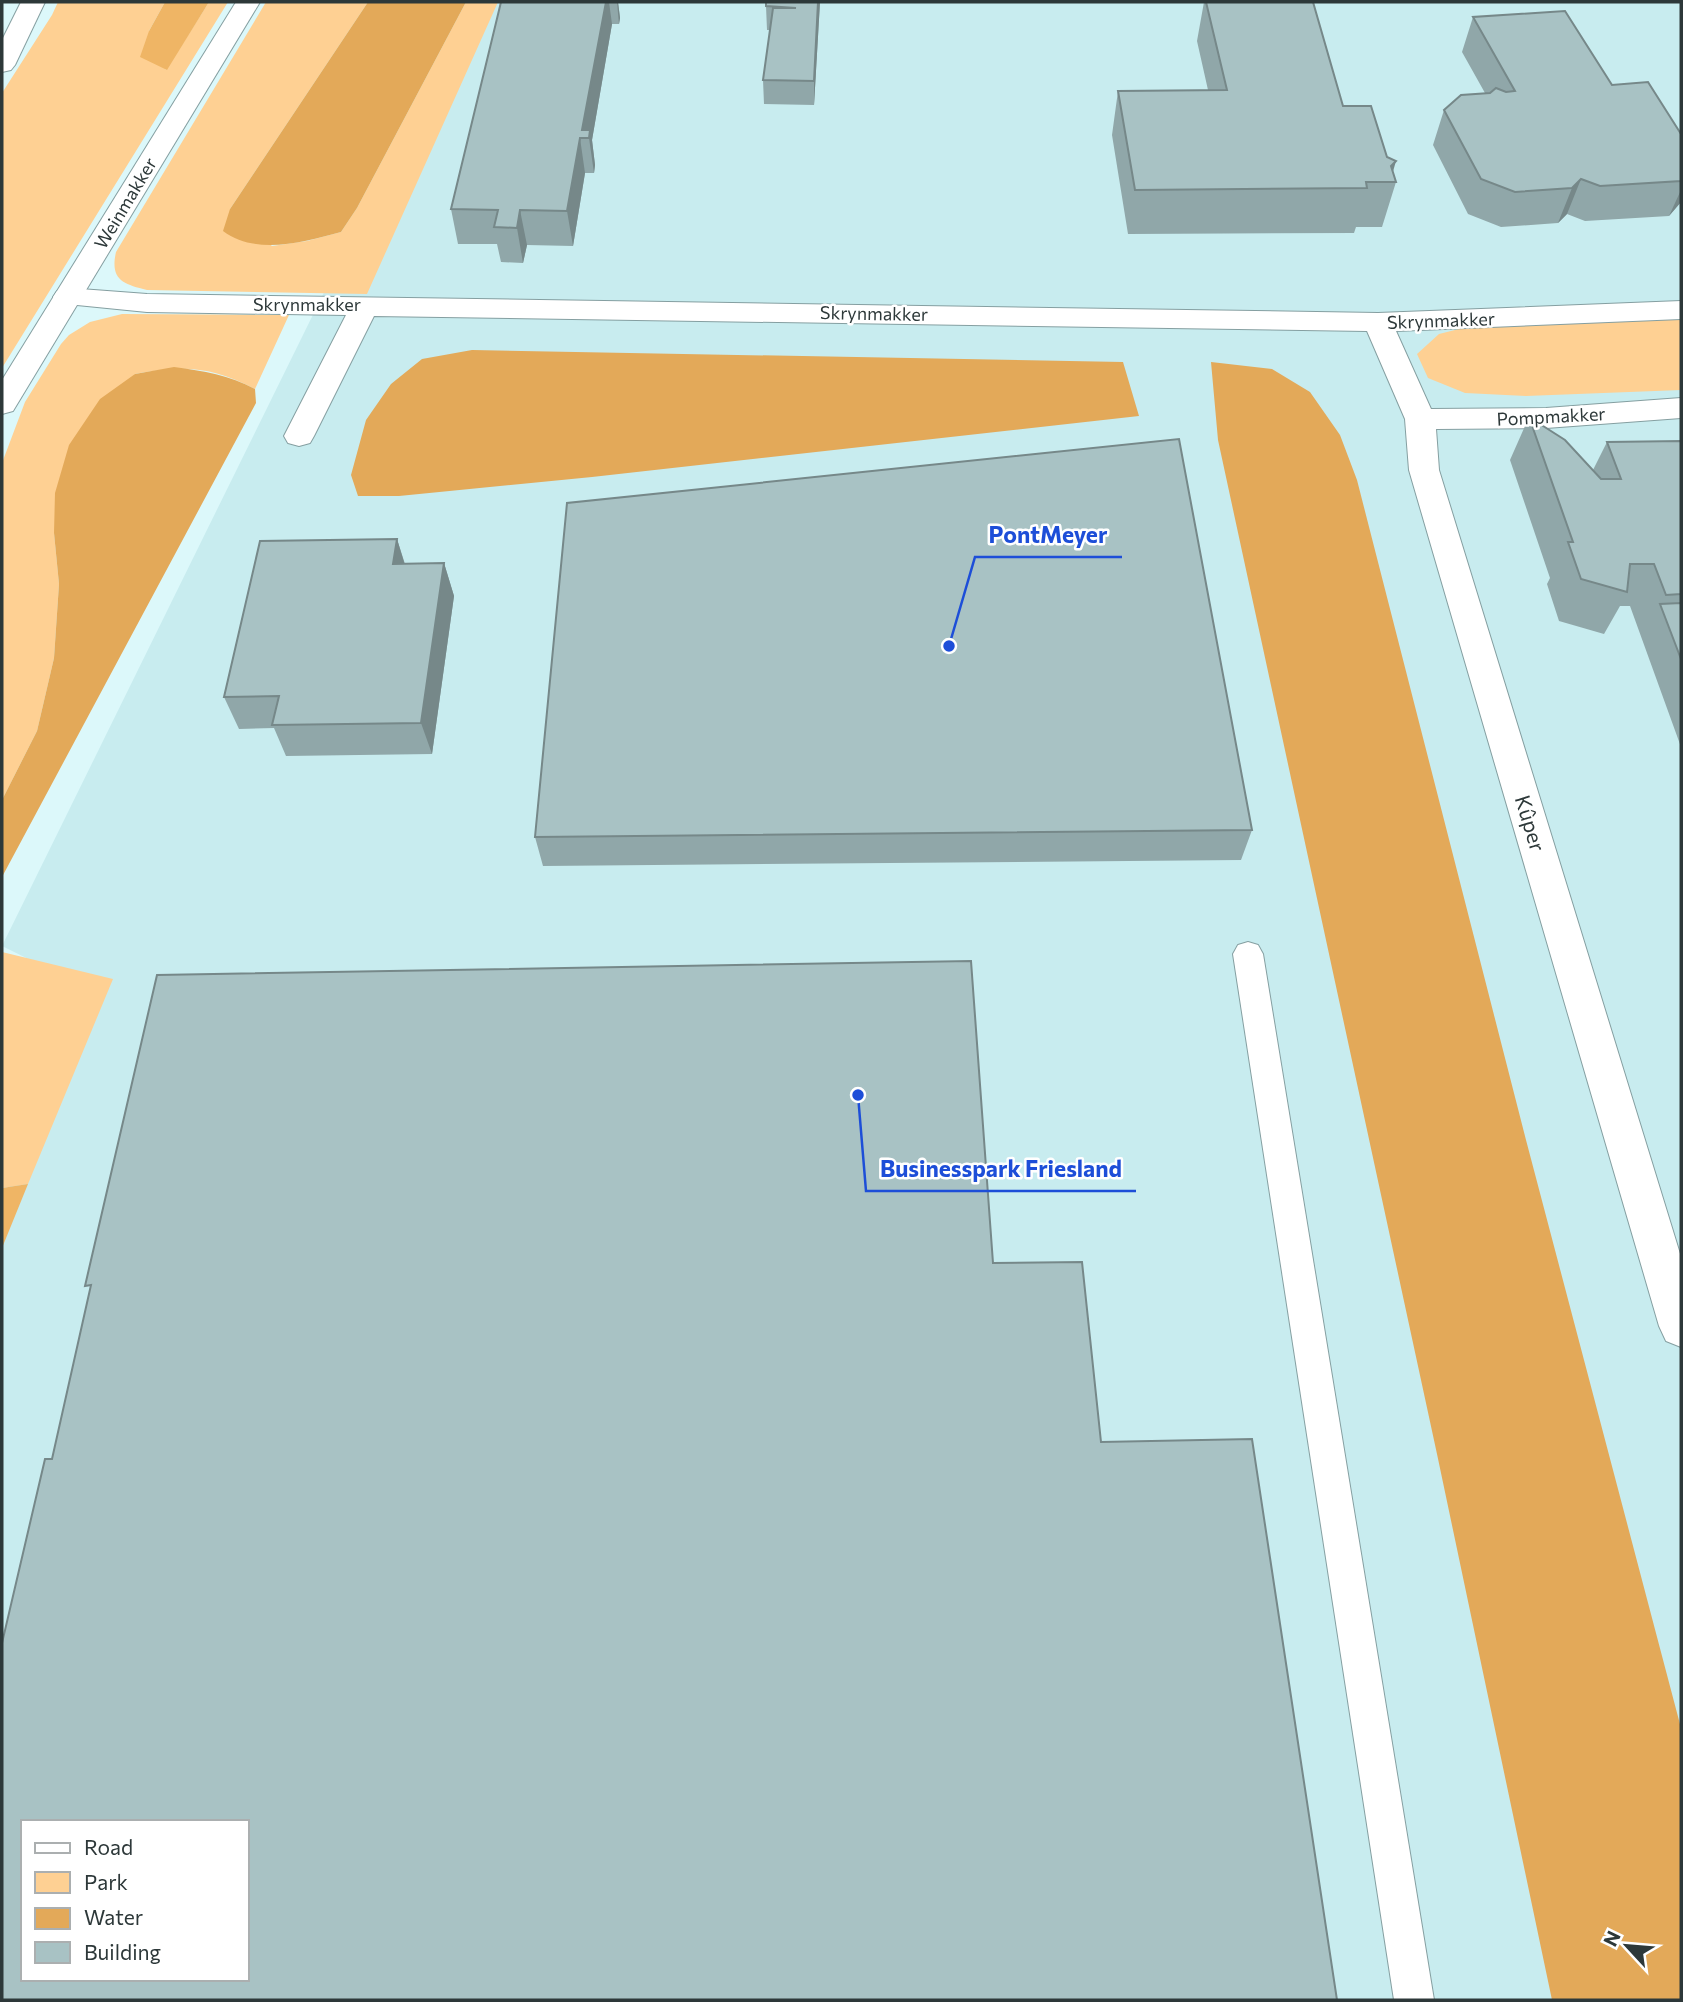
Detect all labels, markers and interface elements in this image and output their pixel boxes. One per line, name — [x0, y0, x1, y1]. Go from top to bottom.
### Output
street label: Weinmakker — [89, 153, 161, 253]
street label: Skrynmakker — [253, 293, 361, 315]
street label: Skrynmakker — [820, 301, 928, 325]
street label: Skrynmakker — [1387, 307, 1495, 333]
street label: Pompmakker — [1496, 402, 1606, 430]
callout: PontMeyer — [975, 513, 1122, 557]
text: PontMeyer — [989, 520, 1108, 548]
street label: Kûper — [1511, 792, 1551, 854]
callout: Businesspark Friesland — [866, 1147, 1136, 1191]
text: Businesspark Friesland — [880, 1154, 1122, 1182]
legend — [21, 1820, 248, 1981]
text: Road — [84, 1834, 133, 1859]
text: Park — [84, 1869, 128, 1894]
text: Water — [84, 1904, 143, 1929]
north arrow — [1592, 1911, 1662, 1981]
text: N — [1598, 1927, 1625, 1950]
text: Building — [84, 1939, 161, 1964]

